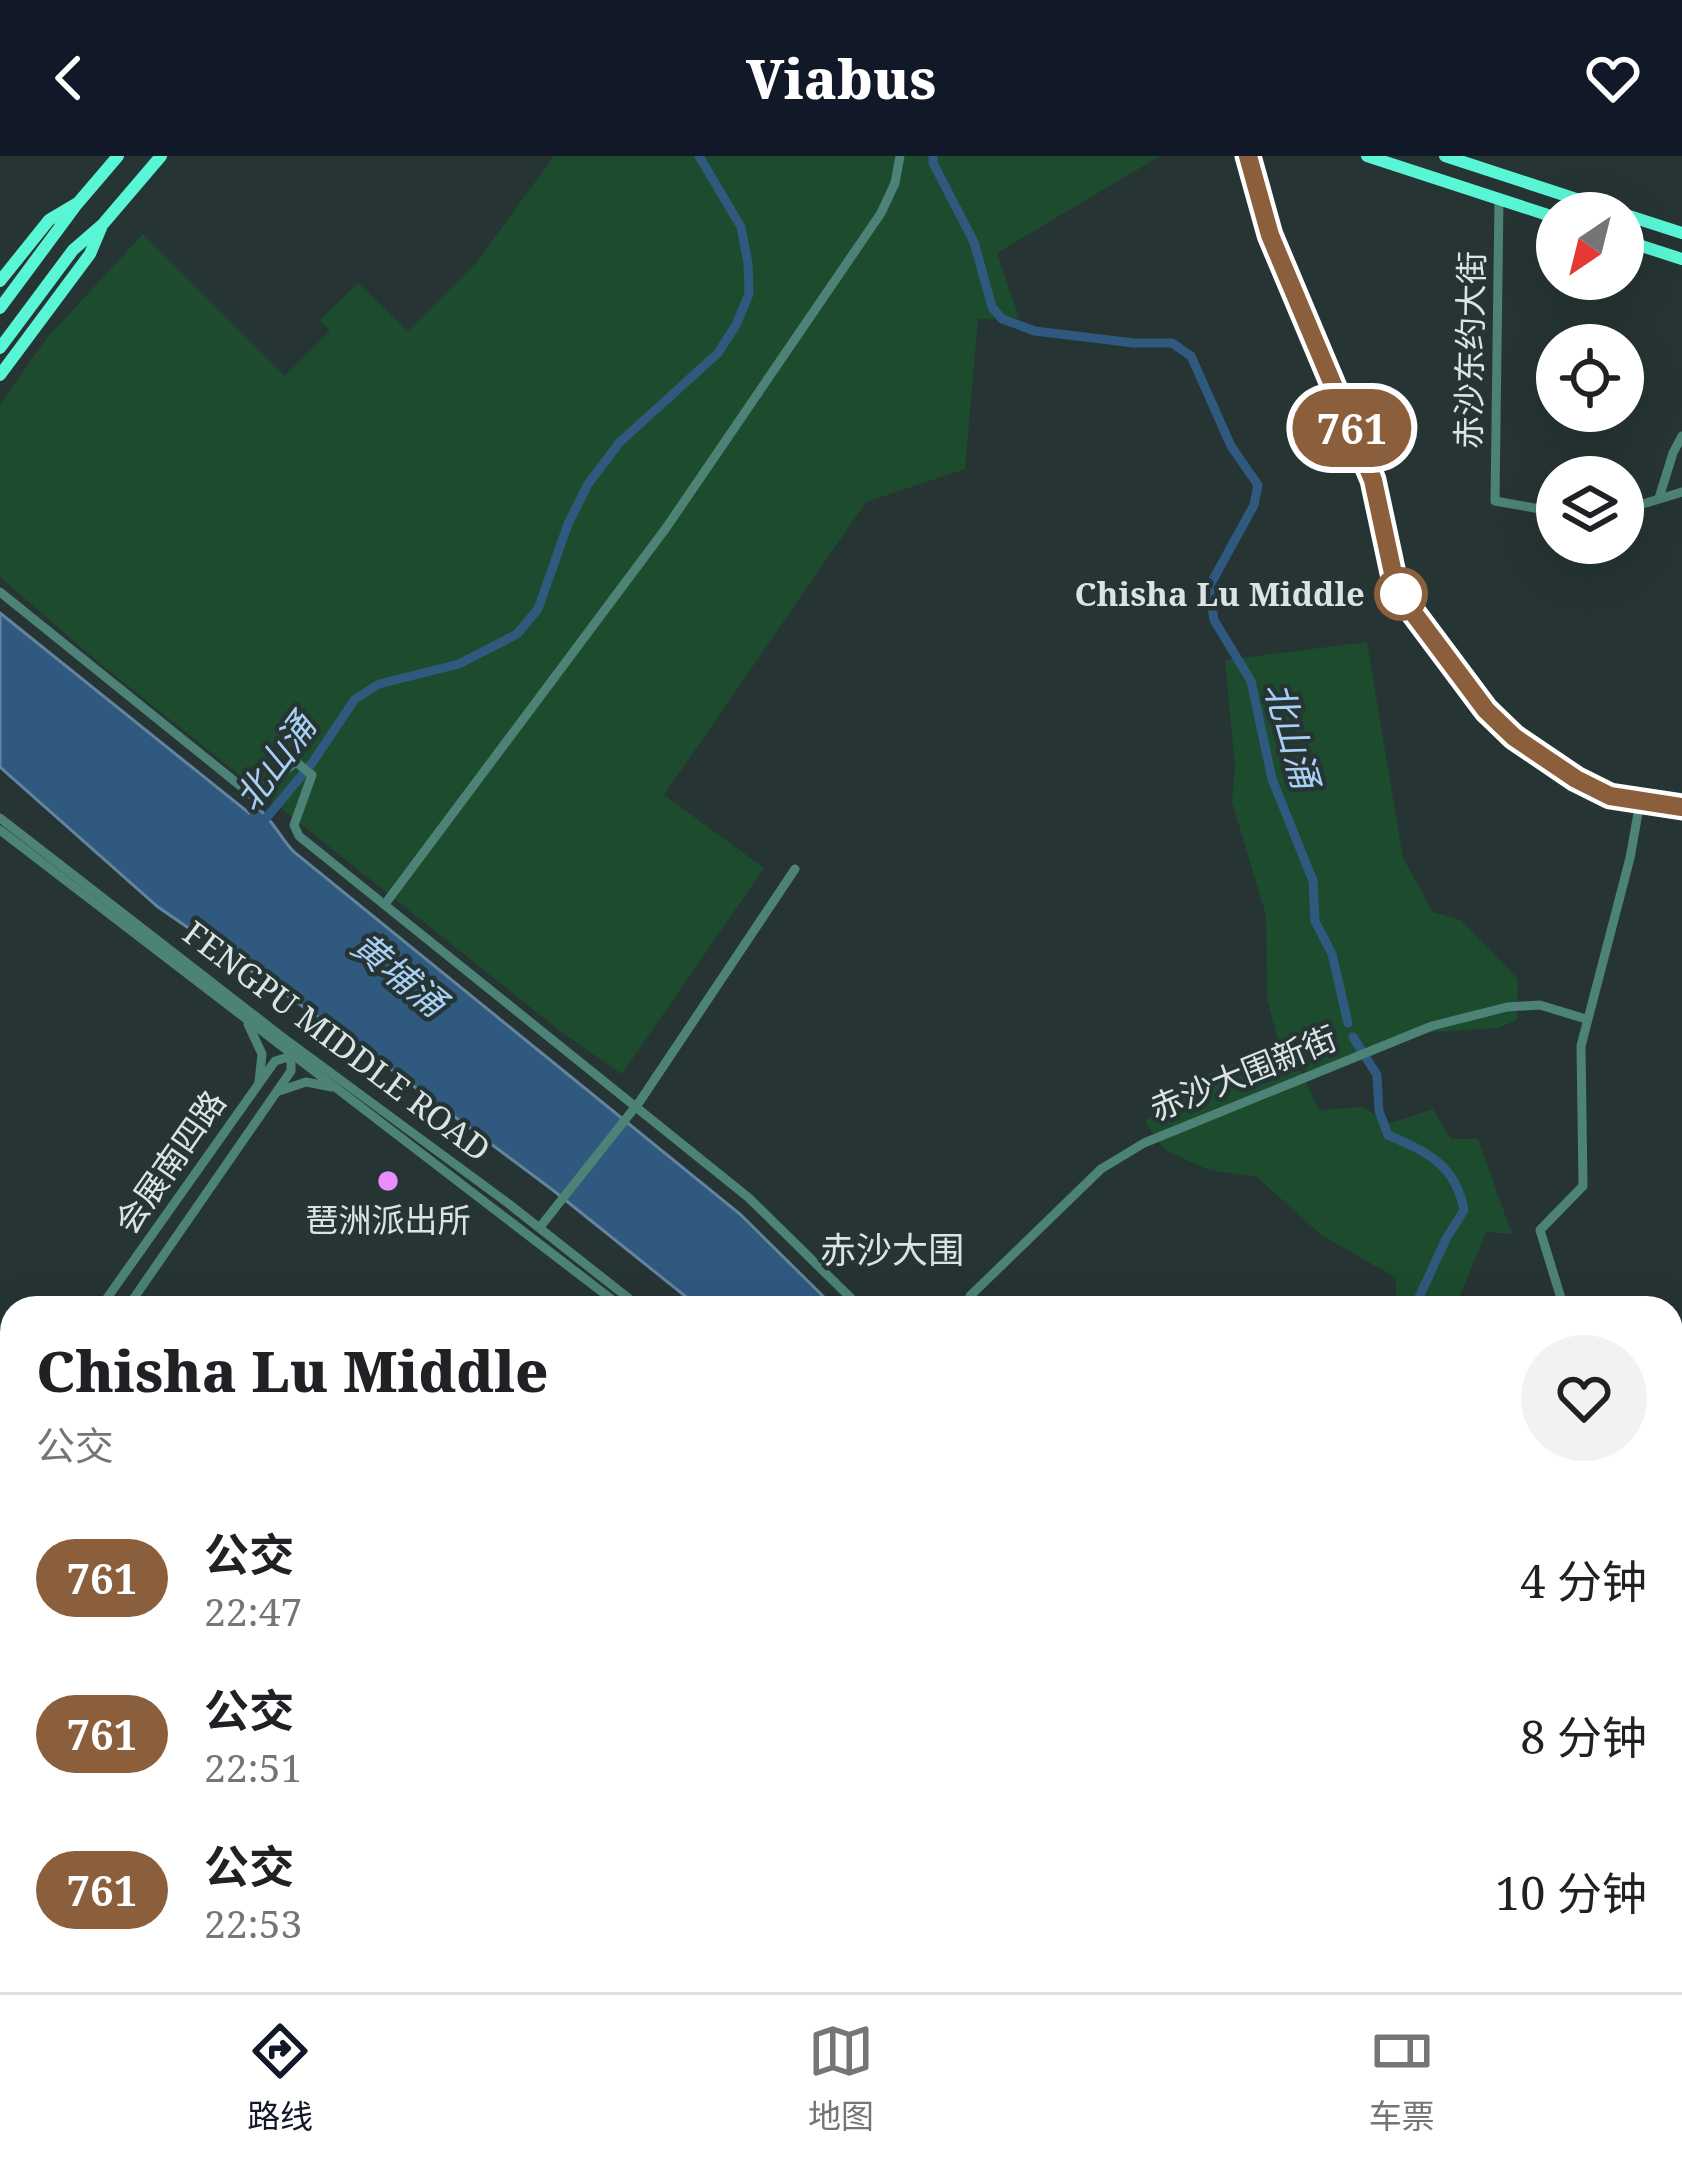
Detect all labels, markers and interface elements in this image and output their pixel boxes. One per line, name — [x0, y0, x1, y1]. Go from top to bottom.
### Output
text: Viabus — [746, 41, 936, 115]
icon: back — [36, 45, 102, 111]
icon: heart — [1580, 45, 1646, 111]
north arrow — [1536, 192, 1644, 300]
map controls — [1536, 192, 1644, 564]
street label: 赤沙东约大街 — [1445, 251, 1494, 449]
button: locate — [1536, 324, 1644, 432]
line badge: 761 — [1283, 389, 1421, 467]
text: 761 — [1316, 399, 1388, 456]
button: layers — [1536, 456, 1644, 564]
marker: Chisha Lu Middle — [1376, 569, 1426, 619]
place label: Chisha Lu Middle — [1075, 571, 1365, 616]
water label: 北山涌 — [1254, 676, 1332, 797]
water label: 北山涌 — [223, 700, 329, 820]
street label: FENGPU MIDDLE ROAD — [175, 910, 500, 1171]
water label: 黄埔涌 — [342, 921, 460, 1029]
street label: 赤沙大围新街 — [1143, 1015, 1343, 1130]
street label: 会展南四路 — [104, 1081, 235, 1242]
marker: 琶洲派出所 — [375, 1168, 401, 1194]
place label: 琶洲派出所 — [306, 1197, 471, 1242]
district label: 赤沙大围 — [820, 1225, 964, 1274]
text: Chisha Lu Middle — [36, 1331, 549, 1409]
button: heart — [1521, 1335, 1647, 1461]
text: 公交 — [36, 1418, 114, 1471]
text: 公交 — [204, 1523, 294, 1584]
text: 761 — [66, 1549, 138, 1606]
text: 4 分钟 — [1520, 1550, 1647, 1611]
text: 22:47 — [204, 1584, 302, 1637]
text: 公交 — [204, 1679, 294, 1740]
text: 761 — [66, 1705, 138, 1762]
text: 8 分钟 — [1520, 1706, 1647, 1767]
text: 22:51 — [204, 1740, 302, 1793]
text: 公交 — [204, 1835, 294, 1896]
text: 761 — [66, 1861, 138, 1918]
text: 10 分钟 — [1495, 1862, 1647, 1923]
text: 22:53 — [204, 1896, 302, 1949]
tab: 路线 — [247, 2018, 313, 2138]
tab: 地图 — [808, 2018, 874, 2138]
tab: 车票 — [1369, 2018, 1435, 2138]

